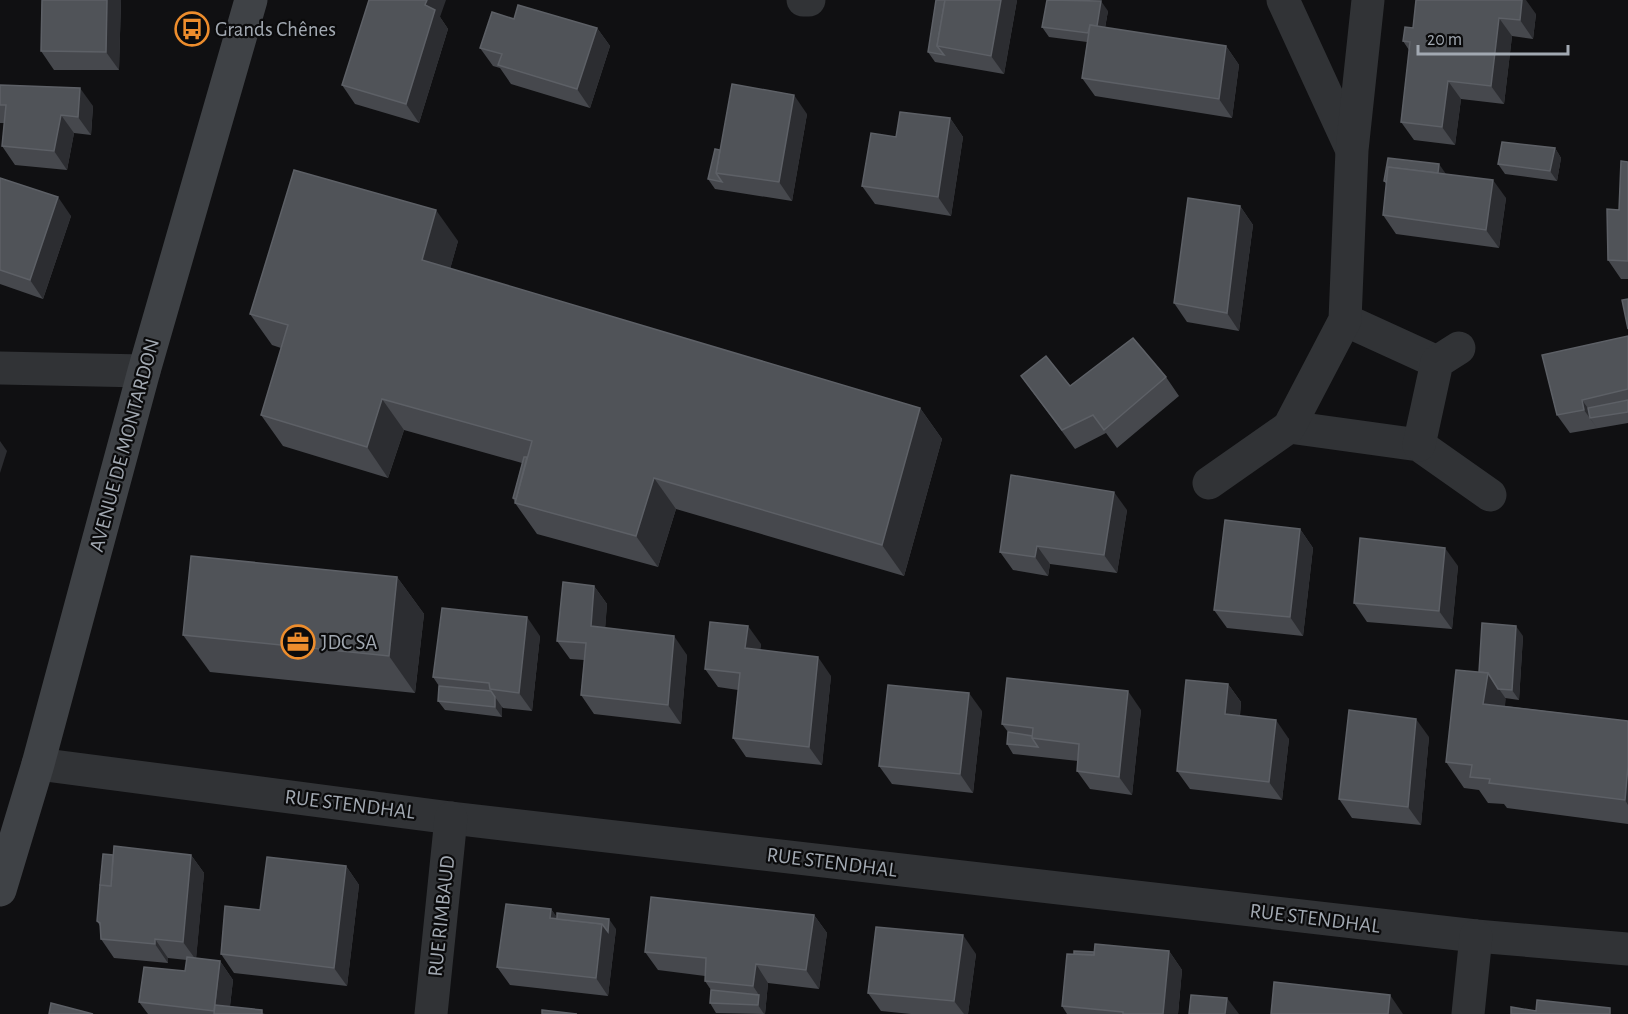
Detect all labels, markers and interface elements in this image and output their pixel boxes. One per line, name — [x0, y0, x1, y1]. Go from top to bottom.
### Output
bus stop icon: Grands Chênes — [174, 11, 210, 47]
scale bar — [1418, 18, 1568, 56]
place label: Grands Chênes — [215, 19, 336, 40]
text: 20 m — [1427, 31, 1462, 49]
street label: AVENUE DE MONTARDON — [86, 336, 163, 554]
office icon: JDC SA — [280, 624, 316, 660]
place label: JDC SA — [321, 632, 378, 653]
street label: RUE STENDHAL — [284, 786, 417, 823]
street label: RUE STENDHAL — [766, 844, 899, 881]
street label: RUE RIMBAUD — [425, 854, 458, 978]
street label: RUE STENDHAL — [1249, 900, 1382, 937]

